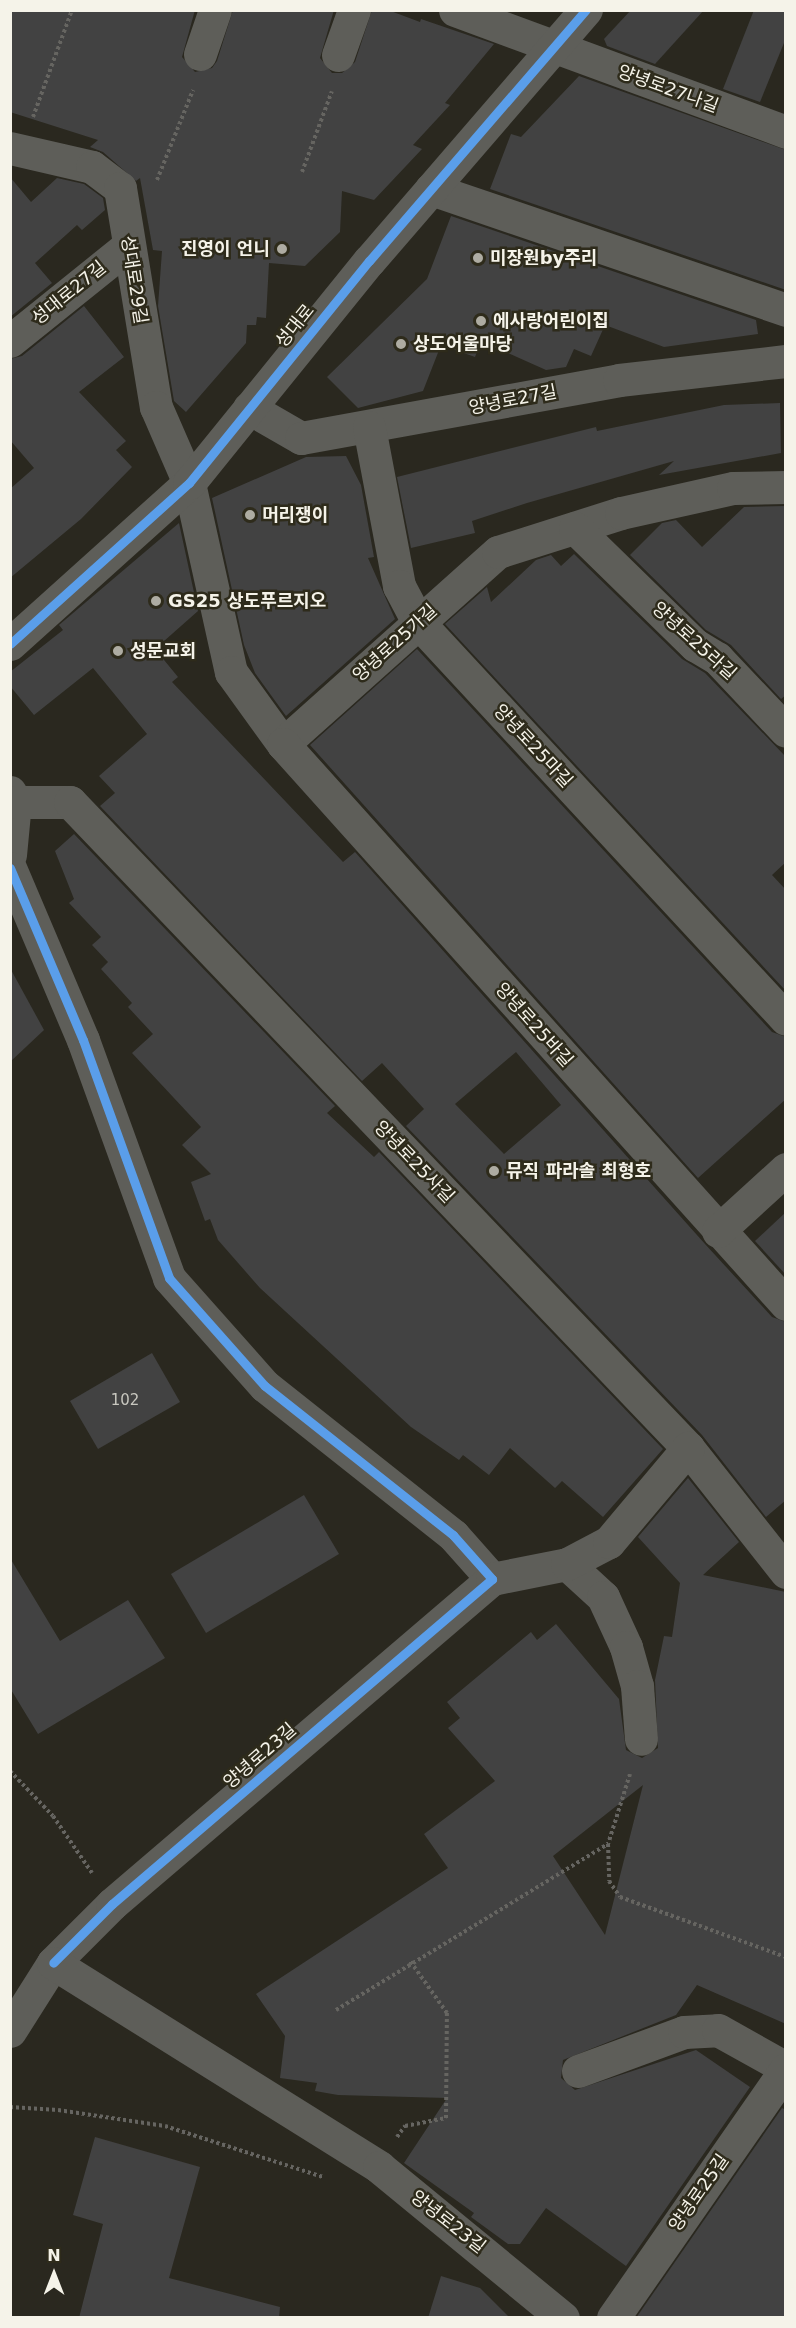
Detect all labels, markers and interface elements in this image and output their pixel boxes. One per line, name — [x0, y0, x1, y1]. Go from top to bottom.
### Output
street label: 양녕로27나길 — [615, 61, 721, 117]
street label: 성대로29길 — [116, 234, 152, 326]
place label: 진영이 언니 — [181, 238, 270, 260]
marker: 진영이 언니 — [275, 242, 289, 256]
place label: 미장원by주리 — [490, 247, 597, 269]
marker: 미장원by주리 — [471, 251, 485, 265]
street label: 성대로27길 — [28, 257, 110, 329]
street label: 성대로 — [271, 300, 319, 352]
place label: 에사랑어린이집 — [493, 310, 609, 332]
marker: 에사랑어린이집 — [474, 314, 488, 328]
place label: 상도어울마당 — [413, 333, 512, 355]
marker: 상도어울마당 — [394, 337, 408, 351]
street label: 양녕로27길 — [467, 381, 559, 419]
place label: 머리쟁이 — [262, 504, 328, 526]
marker: 머리쟁이 — [243, 508, 257, 522]
place label: GS25 상도푸르지오 — [168, 590, 326, 612]
marker: GS25 상도푸르지오 — [149, 594, 163, 608]
street label: 양녕로25라길 — [647, 598, 741, 684]
street label: 양녕로25가길 — [348, 600, 442, 686]
place label: 성문교회 — [130, 640, 196, 662]
marker: 성문교회 — [111, 644, 125, 658]
street label: 양녕로25마길 — [489, 700, 577, 792]
street label: 양녕로25바길 — [491, 978, 577, 1072]
street label: 양녕로25사길 — [370, 1116, 458, 1208]
place label: 뮤직 파라솔 최형호 — [506, 1160, 651, 1182]
marker: 뮤직 파라솔 최형호 — [487, 1164, 501, 1178]
house number: 102 — [111, 1392, 139, 1410]
street label: 양녕로23길 — [219, 1719, 301, 1793]
street label: 양녕로25길 — [665, 2150, 733, 2236]
street label: 양녕로23길 — [406, 2186, 490, 2258]
north arrow — [24, 2244, 84, 2304]
text: N — [47, 2246, 61, 2265]

